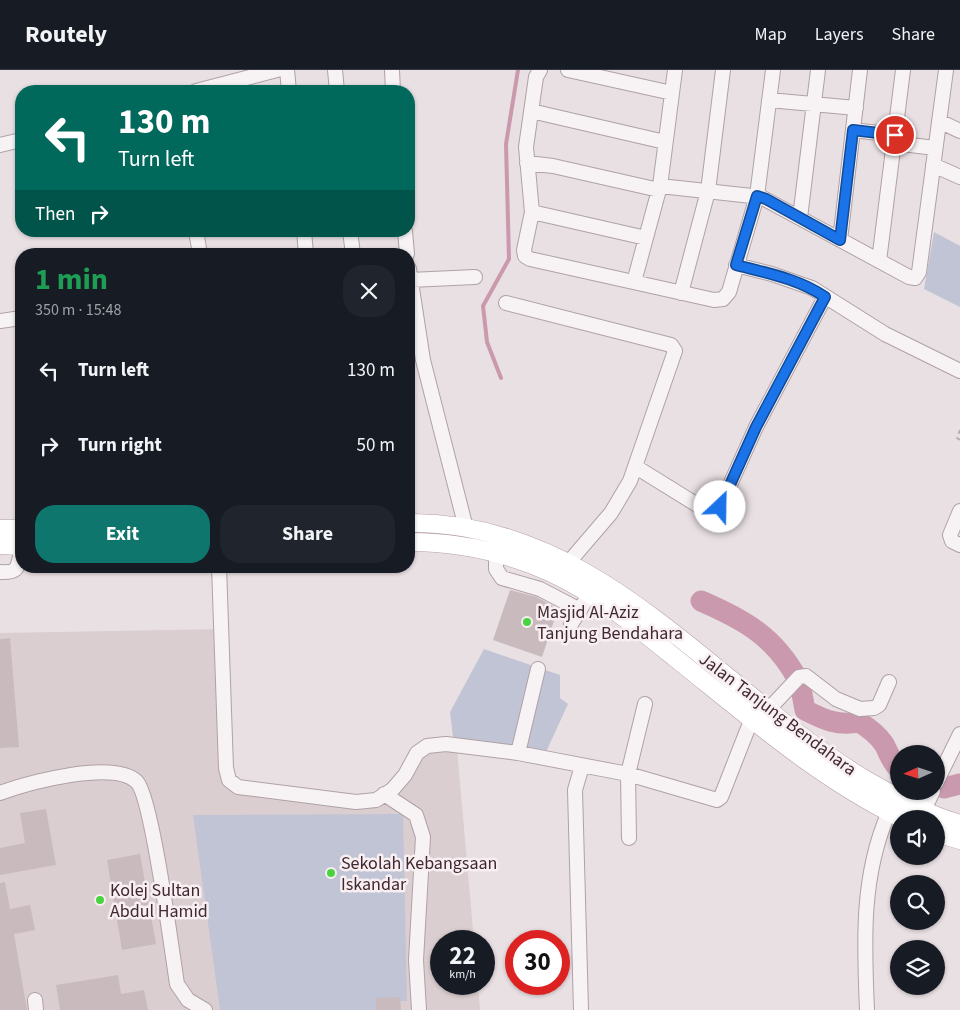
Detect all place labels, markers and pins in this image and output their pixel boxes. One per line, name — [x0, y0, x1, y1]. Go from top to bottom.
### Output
pin — [874, 114, 916, 156]
place label: Masjid Al-Aziz Tanjung Bendahara — [537, 600, 683, 646]
marker: Masjid Al-Aziz Tanjung Bendahara — [521, 616, 533, 628]
place label: Sekolah Kebangsaan Iskandar — [341, 851, 497, 897]
marker: Sekolah Kebangsaan Iskandar — [325, 867, 337, 879]
place label: Kolej Sultan Abdul Hamid — [110, 878, 208, 924]
marker: Kolej Sultan Abdul Hamid — [94, 894, 106, 906]

